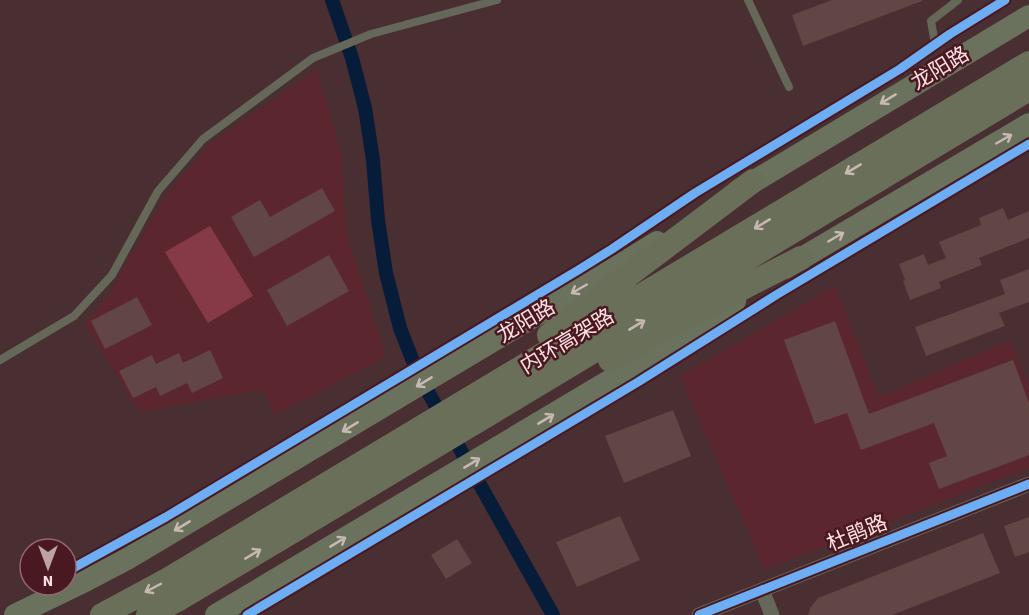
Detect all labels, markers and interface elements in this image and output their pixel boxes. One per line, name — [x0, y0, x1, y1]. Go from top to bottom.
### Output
street label: 龙阳路 — [905, 39, 975, 97]
one-way arrow — [880, 94, 897, 106]
one-way arrow — [995, 132, 1012, 144]
one-way arrow — [845, 163, 862, 175]
one-way arrow — [753, 217, 770, 230]
one-way arrow — [827, 231, 844, 243]
one-way arrow — [571, 284, 588, 296]
street label: 龙阳路 — [491, 292, 561, 350]
street label: 内环高架路 — [514, 301, 620, 381]
one-way arrow — [628, 318, 645, 330]
one-way arrow — [416, 377, 433, 389]
one-way arrow — [537, 412, 554, 424]
one-way arrow — [342, 421, 359, 433]
one-way arrow — [463, 456, 480, 468]
street label: 杜鹃路 — [822, 507, 892, 559]
one-way arrow — [174, 521, 191, 533]
one-way arrow — [329, 536, 346, 548]
north arrow — [18, 537, 78, 597]
one-way arrow — [244, 548, 261, 560]
text: N — [43, 570, 53, 592]
one-way arrow — [144, 583, 162, 594]

